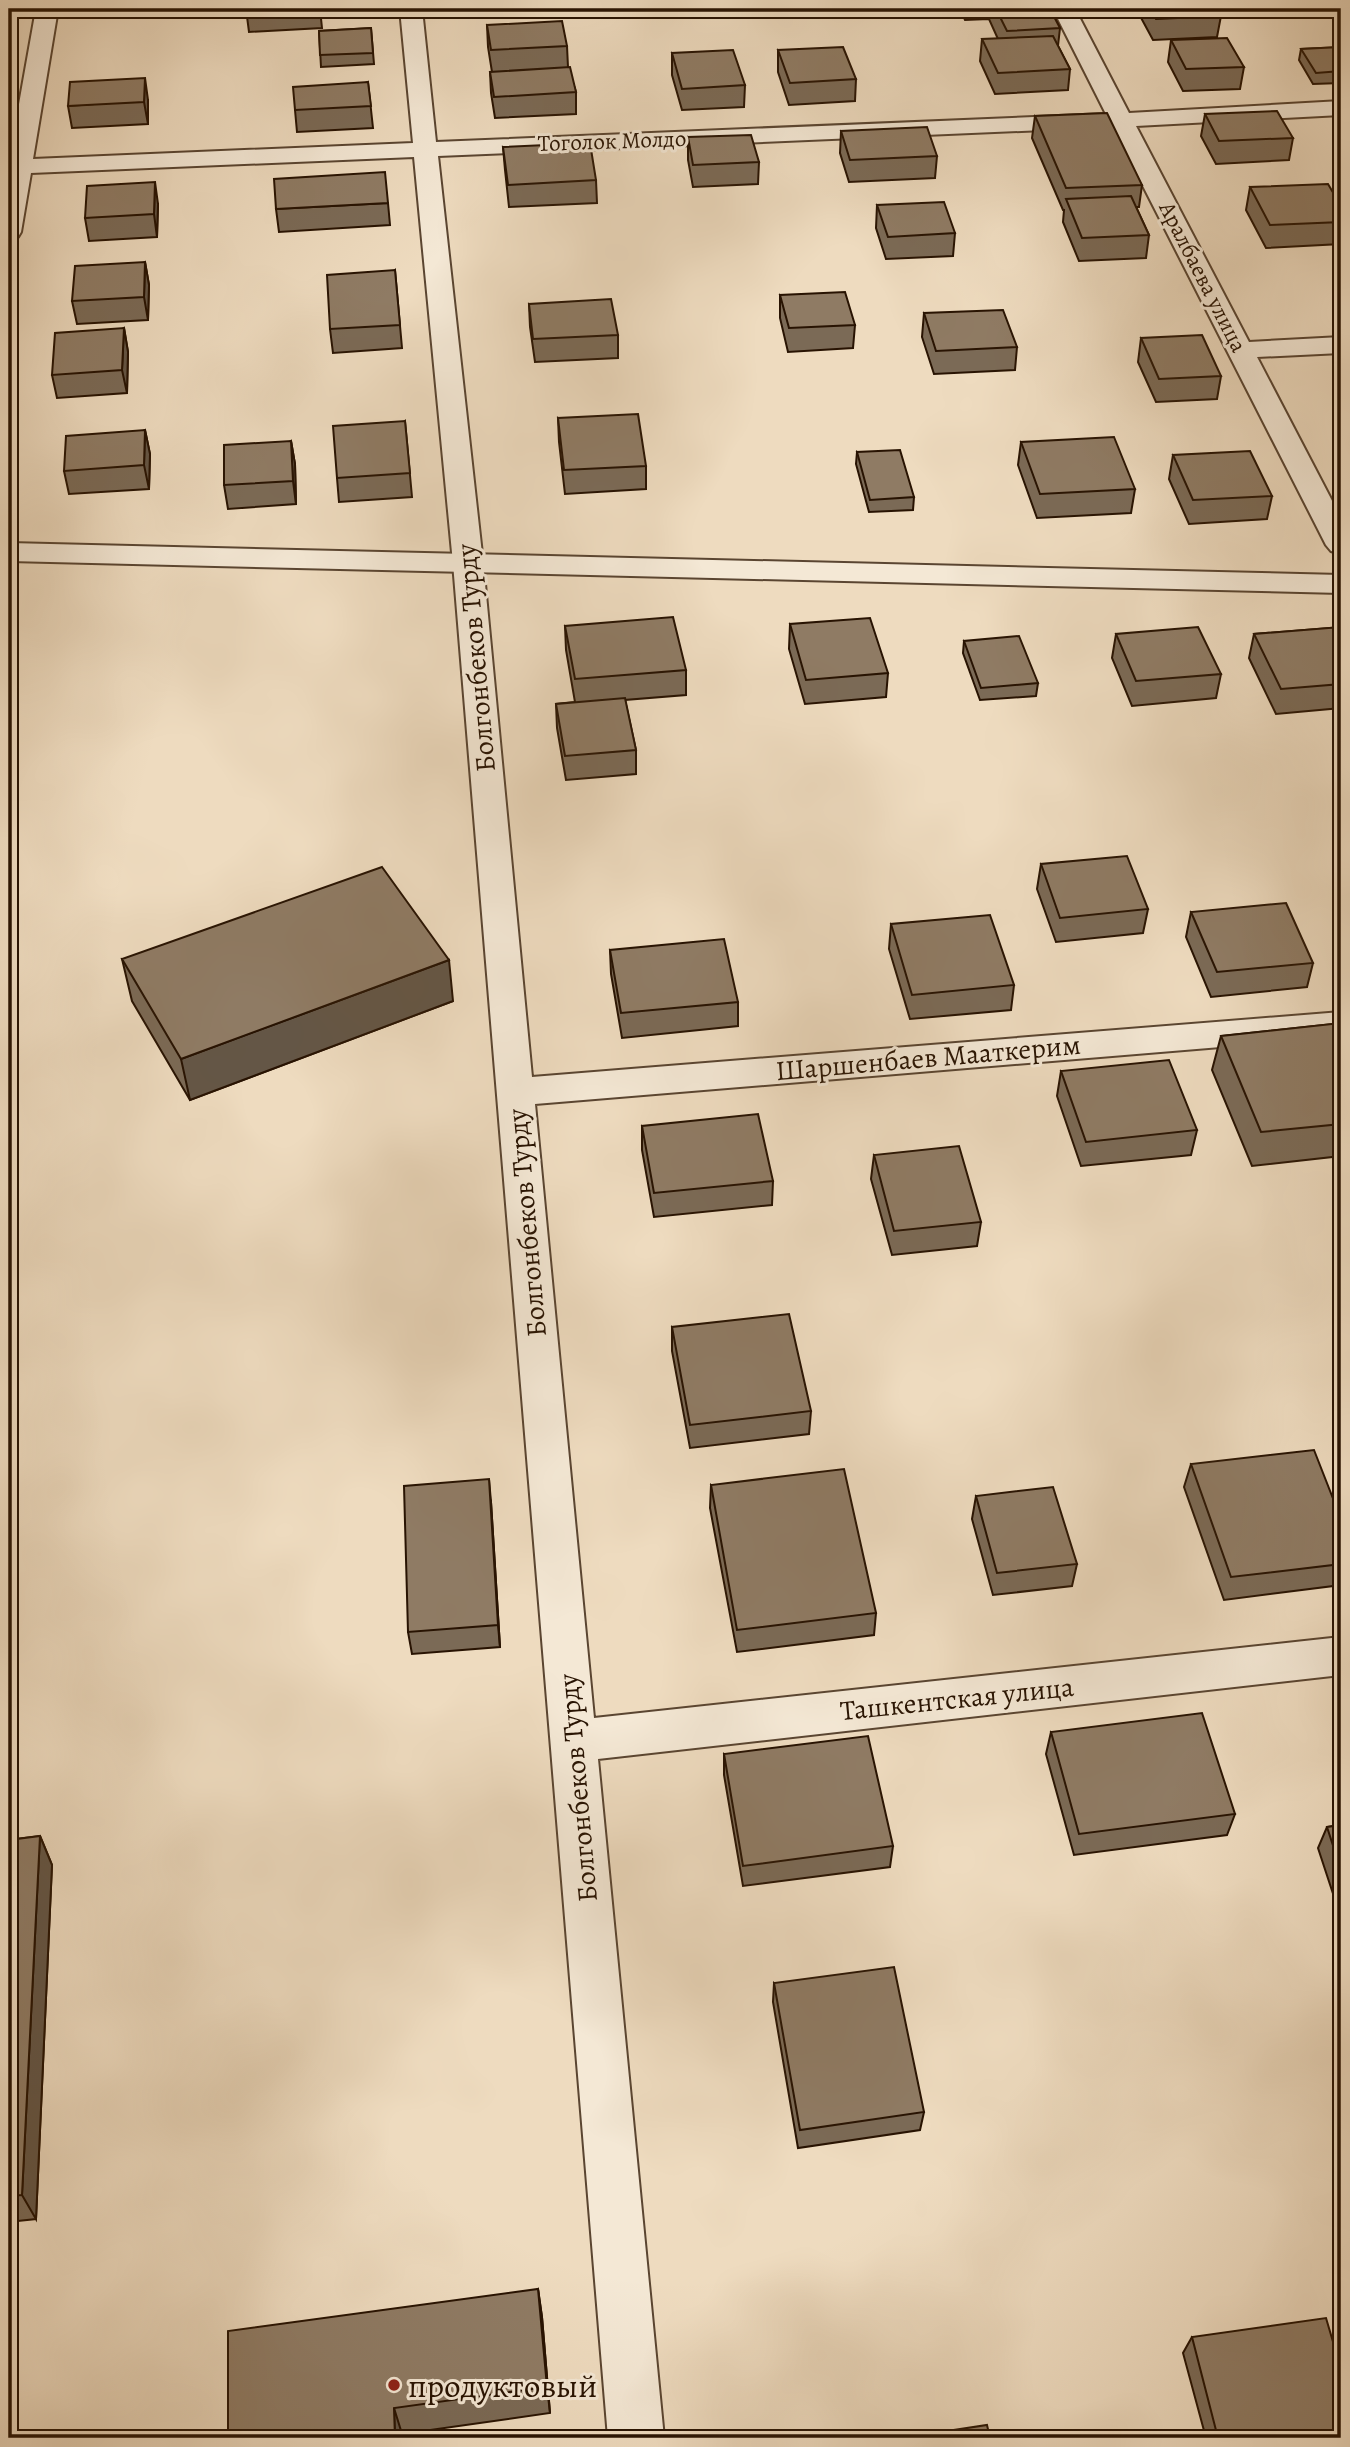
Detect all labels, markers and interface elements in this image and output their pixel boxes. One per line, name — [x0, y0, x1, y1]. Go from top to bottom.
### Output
street label: Тоголок Молдо — [537, 123, 687, 159]
street label: Аралбаева улица — [1151, 196, 1254, 358]
street label: Болгонбеков Турду — [447, 542, 505, 774]
street label: Шаршенбаев Мааткерим — [774, 1026, 1082, 1090]
street label: Болгонбеков Турду — [498, 1107, 556, 1339]
street label: Ташкентская улица — [838, 1668, 1076, 1730]
street label: Болгонбеков Турду — [549, 1672, 607, 1904]
place label: продуктовый — [408, 2363, 597, 2408]
marker: продуктовый — [386, 2377, 402, 2393]

